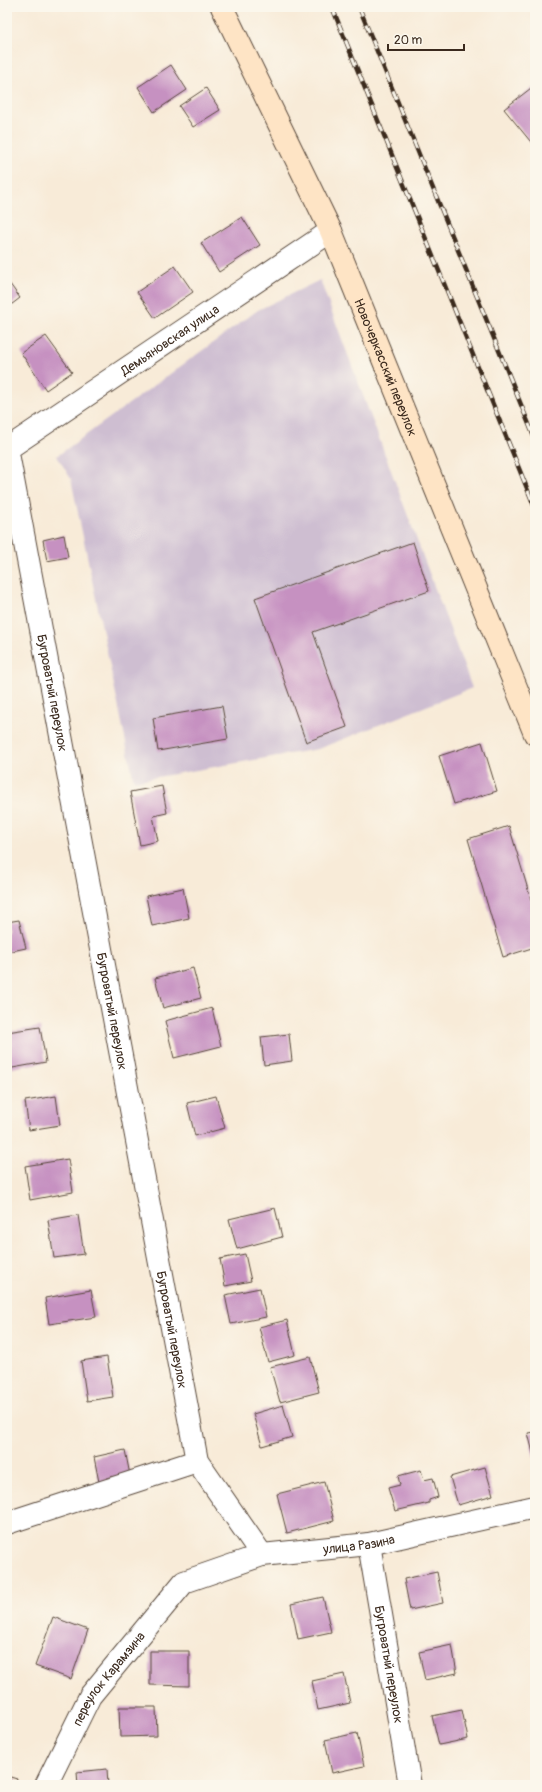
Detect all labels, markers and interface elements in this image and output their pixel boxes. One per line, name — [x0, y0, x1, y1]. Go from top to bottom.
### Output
scale bar — [388, 26, 464, 52]
text: 20 m — [394, 33, 423, 48]
street label: Новочеркасский переулок — [350, 296, 420, 439]
street label: Демьяновская улица — [117, 302, 223, 380]
street label: Бугроватый переулок — [33, 633, 71, 753]
street label: Бугроватый переулок — [93, 951, 131, 1072]
street label: Бугроватый переулок — [153, 1270, 190, 1390]
street label: улица Разина — [321, 1532, 396, 1558]
street label: Бугроватый переулок — [371, 1604, 406, 1725]
street label: переулок Карамзина — [70, 1629, 149, 1729]

